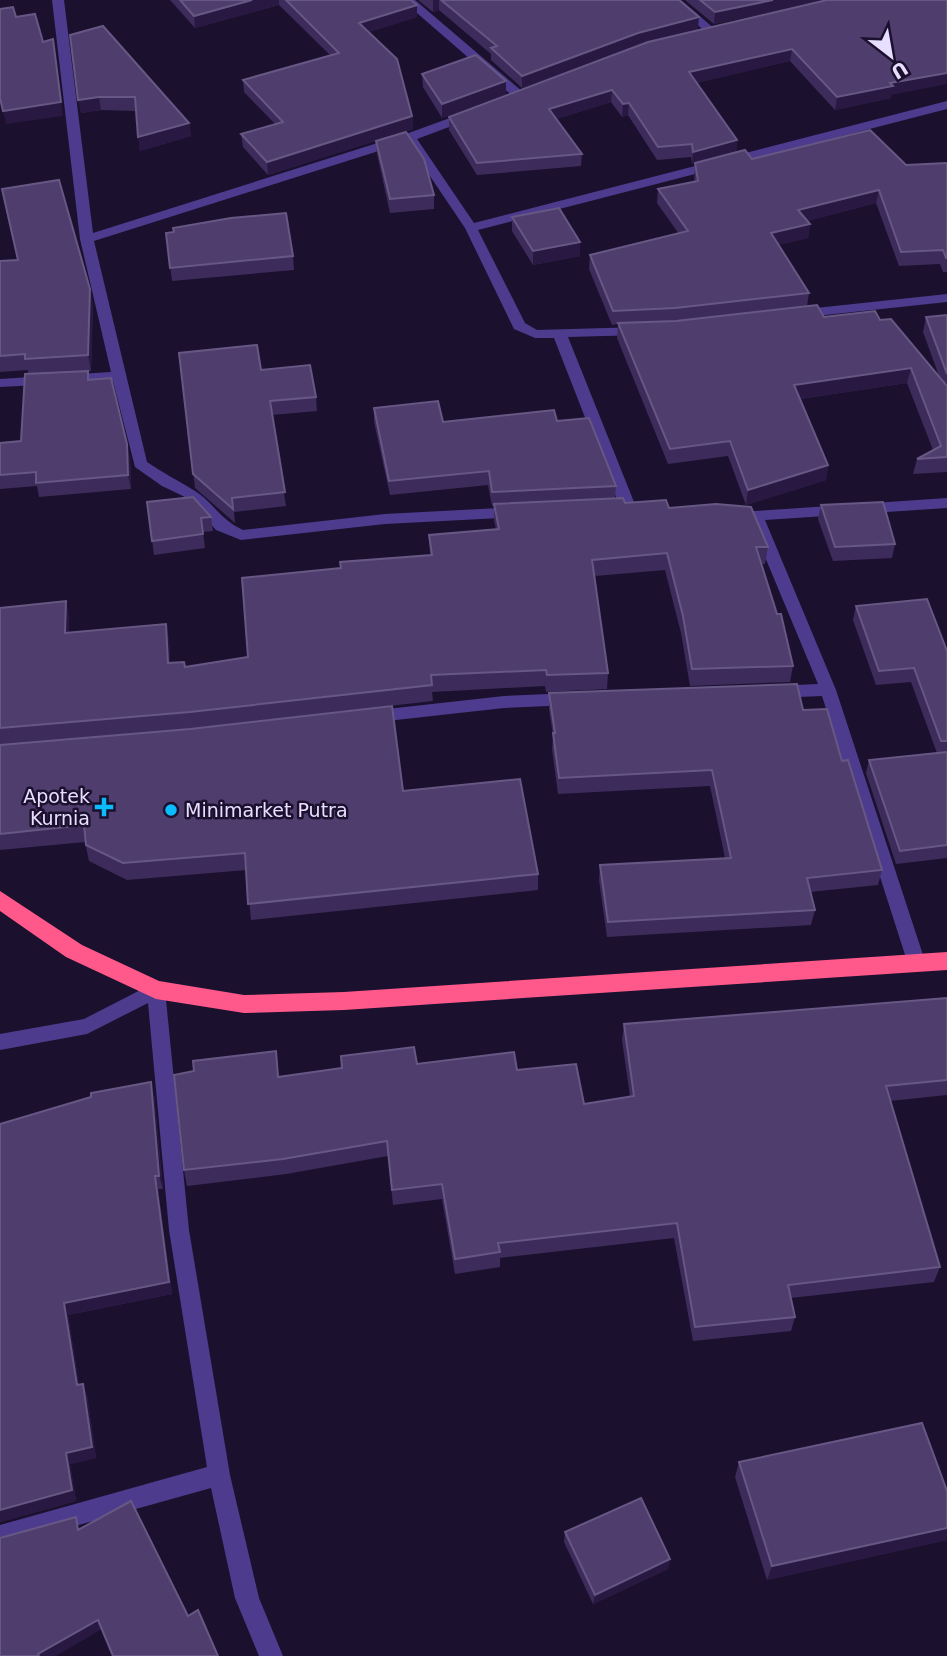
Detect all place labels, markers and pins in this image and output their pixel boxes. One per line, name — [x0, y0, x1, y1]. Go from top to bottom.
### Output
place label: Apotek Kurnia — [23, 785, 90, 829]
marker: Apotek Kurnia — [96, 799, 112, 815]
place label: Minimarket Putra — [185, 799, 348, 821]
marker: Minimarket Putra — [163, 802, 179, 818]

